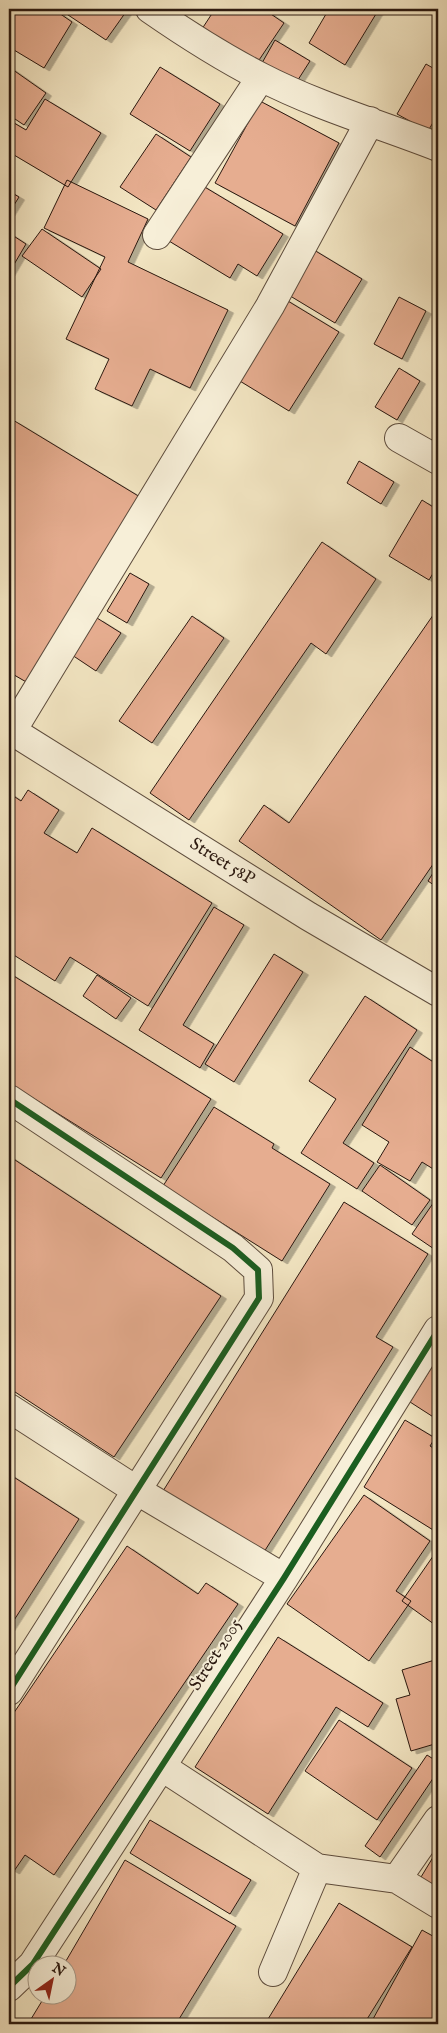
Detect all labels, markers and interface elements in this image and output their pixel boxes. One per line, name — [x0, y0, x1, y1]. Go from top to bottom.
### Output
street label: Street 58P — [185, 833, 259, 891]
street label: Street 2005 — [184, 1614, 248, 1695]
north arrow — [28, 1956, 78, 2006]
text: N — [48, 1959, 69, 1981]

